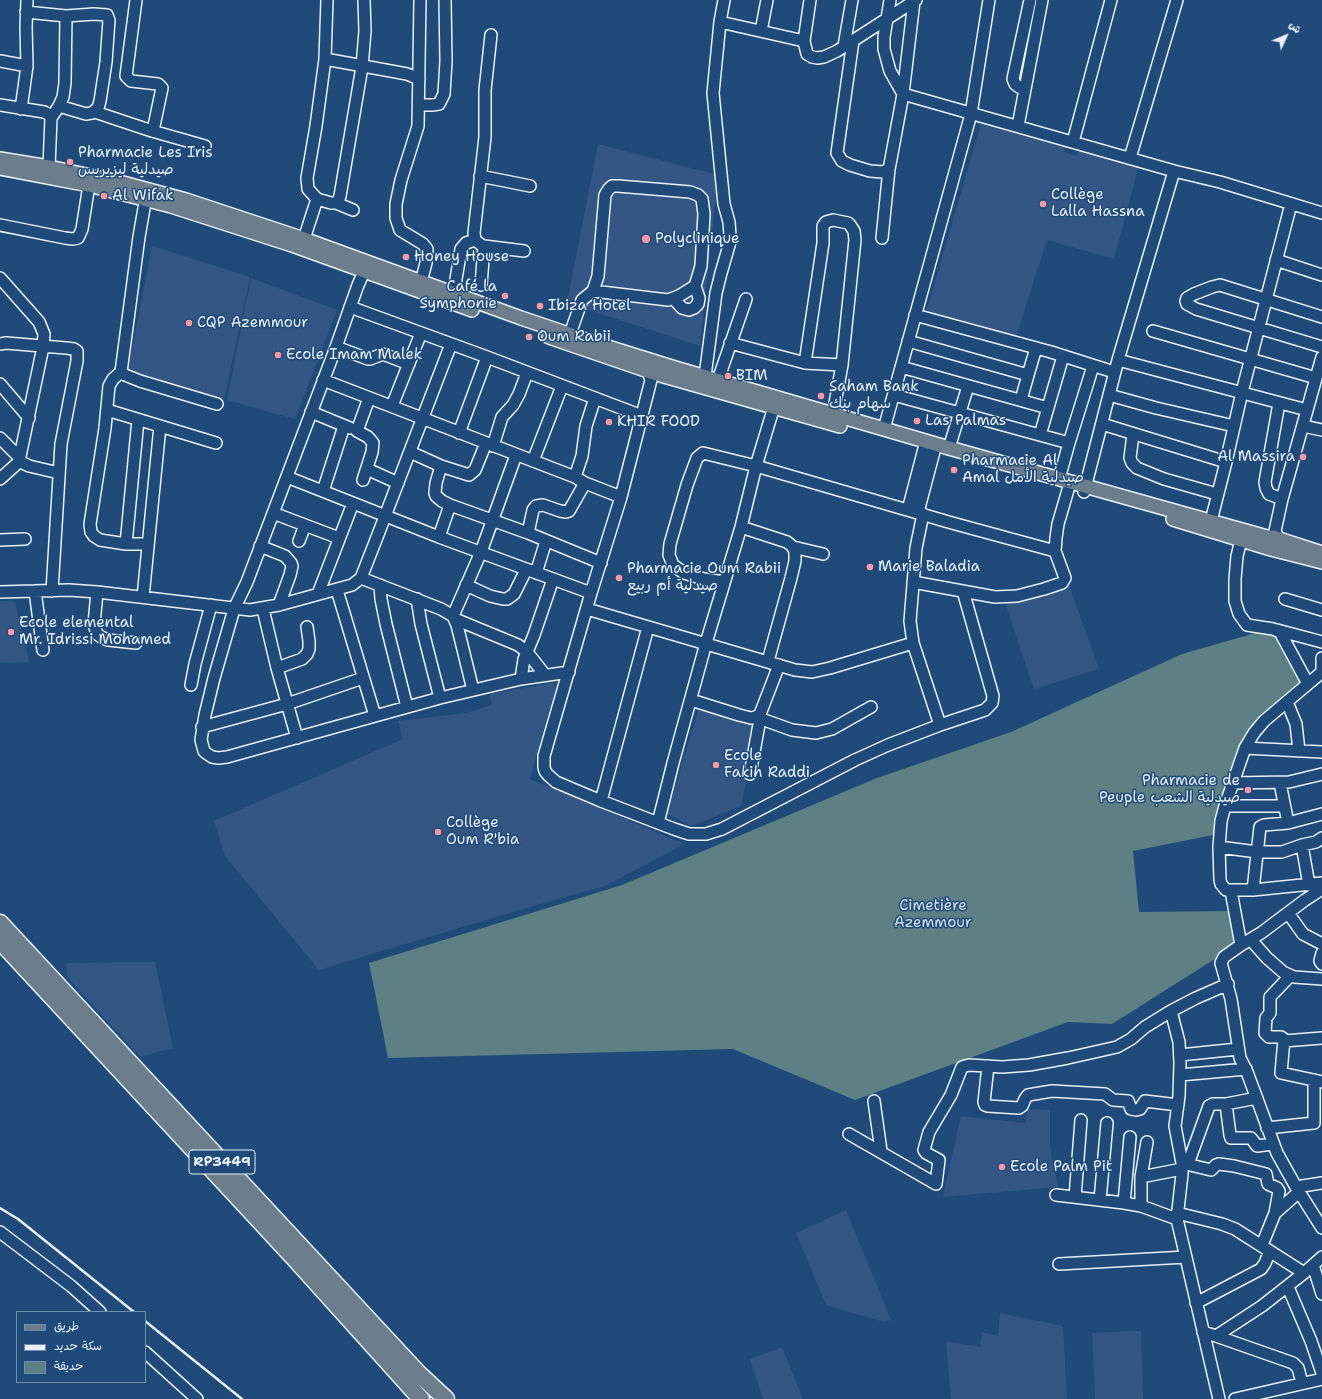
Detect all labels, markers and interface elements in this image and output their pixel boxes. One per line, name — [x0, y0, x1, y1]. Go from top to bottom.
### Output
north arrow — [1266, 16, 1306, 56]
text: ش — [1285, 18, 1305, 37]
place label: Pharmacie Les Iris صيدلية ليزيريس — [78, 144, 213, 179]
marker: Pharmacie Les Iris صيدلية ليزيريس — [65, 157, 75, 167]
place label: Collège Lalla Hassna — [1051, 186, 1145, 221]
place label: Al Wifak — [112, 187, 174, 205]
marker: Al Wifak — [99, 191, 109, 201]
marker: Collège Lalla Hassna — [1038, 199, 1048, 209]
place label: Polyclinique — [655, 230, 739, 248]
marker: Polyclinique — [640, 233, 652, 245]
place label: Honey House — [414, 248, 509, 266]
marker: Honey House — [401, 252, 411, 262]
place label: Café la Symphonie — [419, 278, 497, 313]
marker: Café la Symphonie — [500, 291, 510, 301]
place label: Ibiza Hotel — [548, 297, 631, 315]
marker: Ibiza Hotel — [535, 301, 545, 311]
place label: CQP Azemmour — [197, 314, 308, 332]
marker: CQP Azemmour — [184, 318, 194, 328]
place label: Oum Rabii — [537, 328, 611, 346]
marker: Oum Rabii — [524, 332, 534, 342]
place label: Ecole Imam Malek — [286, 346, 422, 364]
marker: Ecole Imam Malek — [273, 350, 283, 360]
place label: BIM — [736, 367, 768, 385]
marker: BIM — [723, 371, 733, 381]
place label: Saham Bank سهام بنك — [829, 378, 919, 413]
marker: Saham Bank سهام بنك — [816, 391, 826, 401]
place label: Las Palmas — [925, 412, 1006, 430]
place label: KHIR FOOD — [617, 413, 700, 431]
marker: Las Palmas — [912, 416, 922, 426]
marker: KHIR FOOD — [604, 417, 614, 427]
place label: Al Massira — [1217, 448, 1295, 466]
place label: Pharmacie Al Amal صيدلية الأمل — [962, 452, 1084, 487]
marker: Al Massira — [1298, 452, 1308, 462]
marker: Pharmacie Al Amal صيدلية الأمل — [949, 465, 959, 475]
place label: Marie Baladia — [878, 558, 980, 576]
place label: Pharmacie Oum Rabii صيدلية أم ربيع — [627, 560, 781, 595]
marker: Marie Baladia — [865, 562, 875, 572]
marker: Pharmacie Oum Rabii صيدلية أم ربيع — [614, 573, 624, 583]
place label: Ecole elemental Mr. Idrissi Mohamed — [19, 614, 171, 649]
marker: Ecole elemental Mr. Idrissi Mohamed — [6, 627, 16, 637]
place label: Ecole Fakih Raddi — [724, 747, 810, 782]
marker: Ecole Fakih Raddi — [711, 760, 721, 770]
place label: Pharmacie de Peuple صيدلية الشعب — [1099, 772, 1240, 807]
marker: Pharmacie de Peuple صيدلية الشعب — [1243, 785, 1253, 795]
place label: Collège Oum R'bia — [446, 814, 519, 849]
marker: Collège Oum R'bia — [433, 827, 443, 837]
park label: Cimetière Azemmour — [894, 897, 972, 932]
road number: RP3449 — [189, 1150, 255, 1174]
place label: Ecole Palm Pit — [1010, 1158, 1112, 1176]
marker: Ecole Palm Pit — [997, 1162, 1007, 1172]
legend — [16, 1311, 146, 1383]
text: طريق — [54, 1318, 79, 1334]
text: سكة حديد — [54, 1338, 102, 1354]
text: حديقة — [54, 1358, 83, 1374]

